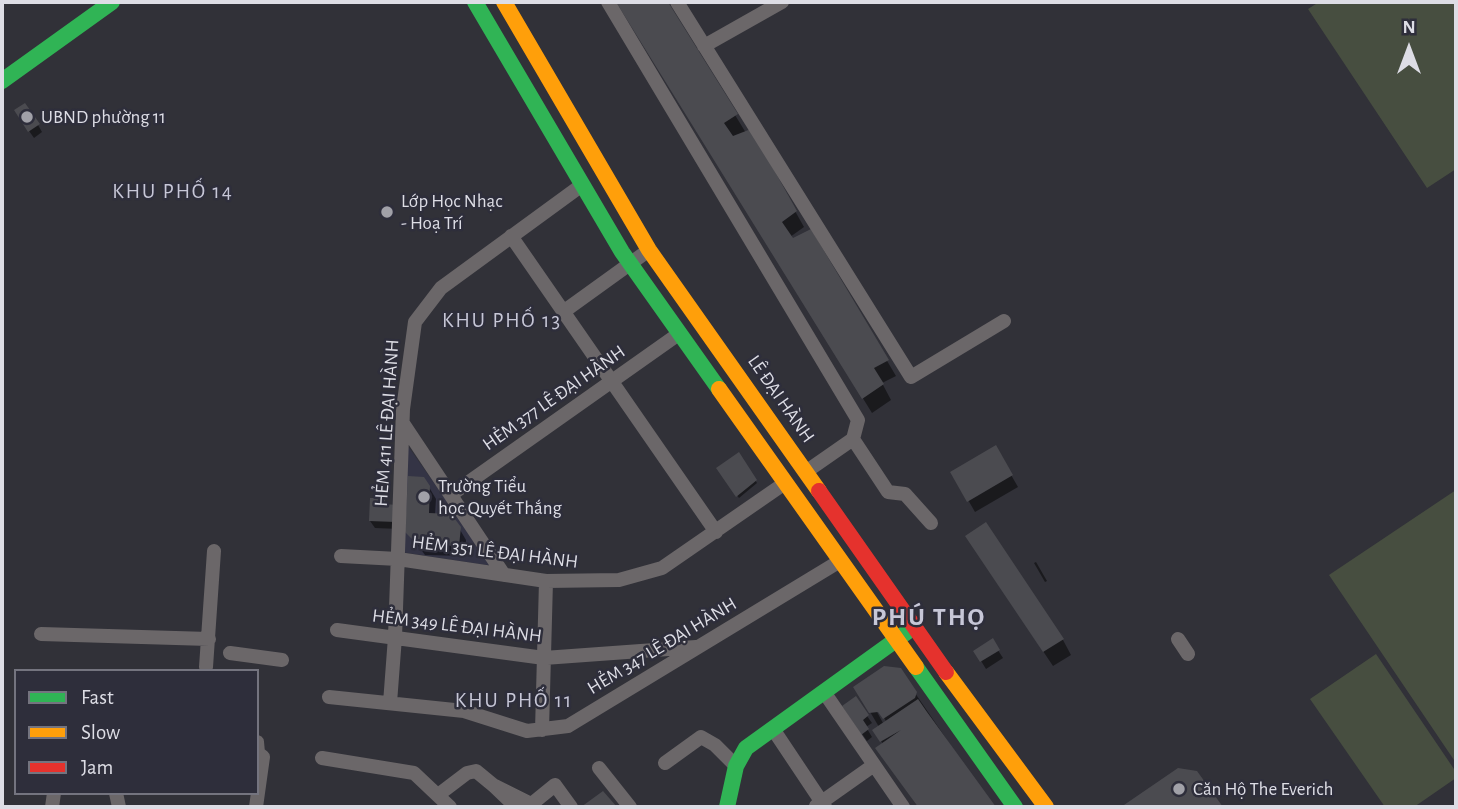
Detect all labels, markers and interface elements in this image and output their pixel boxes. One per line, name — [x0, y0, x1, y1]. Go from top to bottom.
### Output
north arrow — [1374, 14, 1444, 84]
text: N — [1402, 18, 1416, 37]
place label: UBND phường 11 — [41, 106, 166, 128]
marker: UBND phường 11 — [19, 109, 35, 125]
district label: KHU PHỐ 14 — [113, 179, 233, 205]
place label: Lớp Học Nhạc - Hoạ Trí — [401, 190, 503, 234]
marker: Lớp Học Nhạc - Hoạ Trí — [379, 204, 395, 220]
district label: KHU PHỐ 13 — [443, 308, 561, 334]
street label: HẺM 411 LÊ ĐẠI HÀNH — [370, 339, 404, 507]
street label: HẺM 377 LÊ ĐẠI HÀNH — [478, 340, 630, 456]
street label: LÊ ĐẠI HÀNH — [742, 351, 820, 447]
place label: Trường Tiểu học Quyết Thắng — [438, 475, 562, 519]
marker: Trường Tiểu học Quyết Thắng — [416, 489, 432, 505]
street label: HẺM 351 LÊ ĐẠI HÀNH — [410, 530, 580, 574]
street label: HẺM 347 LÊ ĐẠI HÀNH — [583, 592, 741, 700]
district label: PHÚ THỌ — [873, 601, 985, 633]
street label: HẺM 349 LÊ ĐẠI HÀNH — [371, 604, 543, 648]
legend — [14, 669, 259, 795]
text: Fast — [81, 687, 114, 708]
district label: KHU PHỐ 11 — [456, 688, 572, 714]
text: Slow — [81, 722, 120, 743]
text: Jam — [81, 757, 113, 778]
place label: Căn Hộ The Everich — [1193, 778, 1333, 800]
marker: Căn Hộ The Everich — [1171, 781, 1187, 797]

